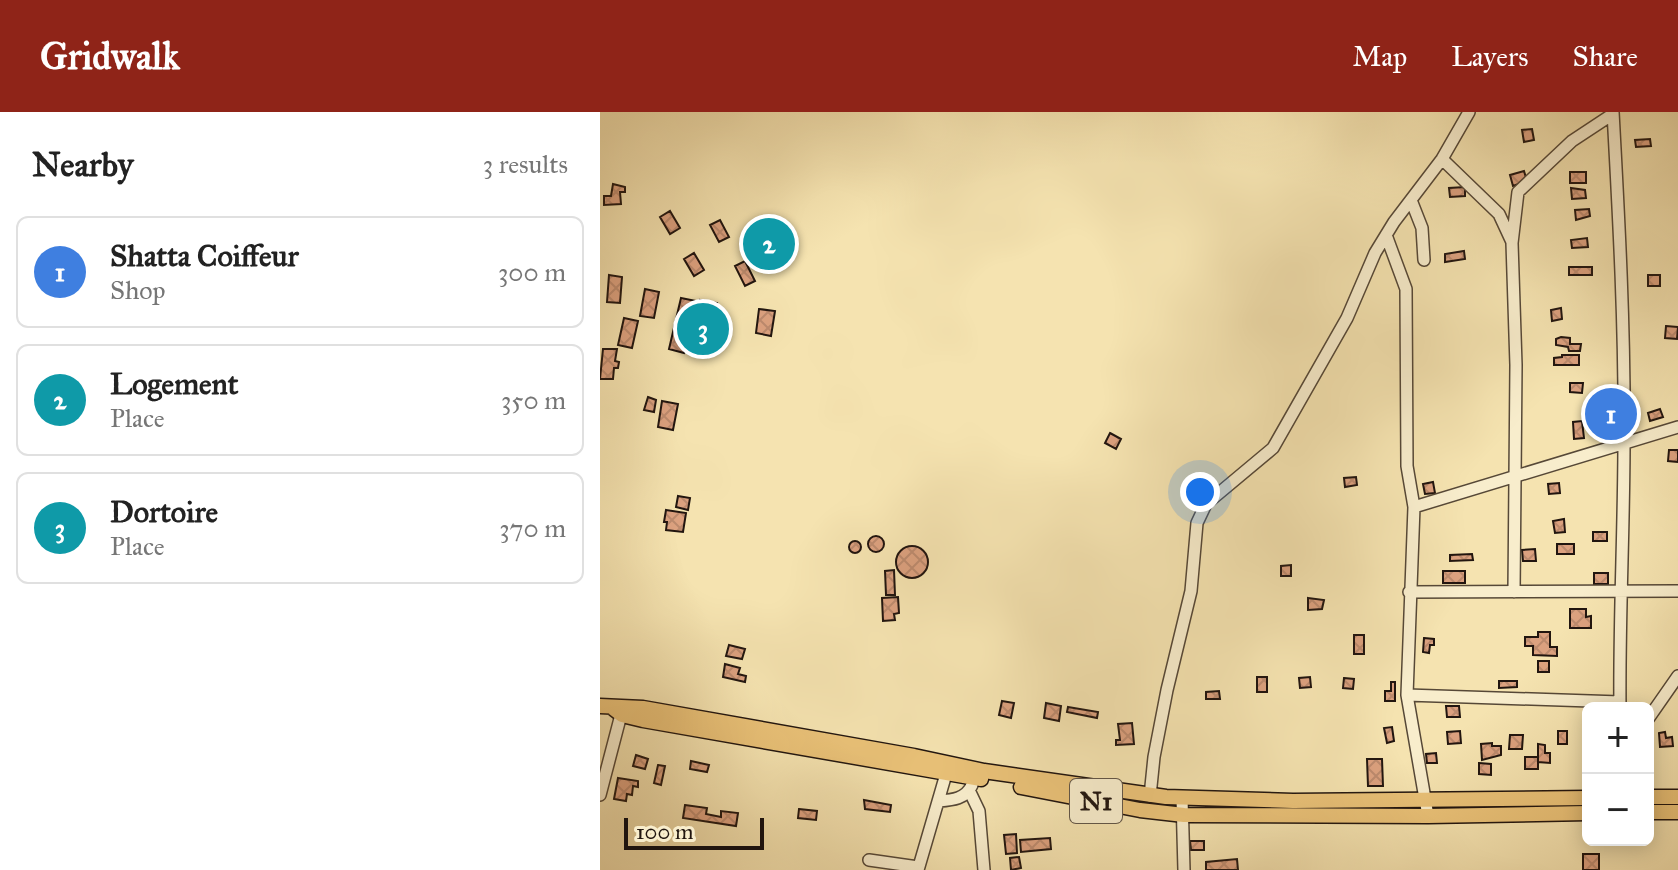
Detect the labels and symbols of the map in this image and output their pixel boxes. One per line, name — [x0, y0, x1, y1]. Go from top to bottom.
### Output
pin: 2 — [743, 214, 795, 274]
pin: 3 — [677, 299, 729, 359]
pin: 1 — [1585, 384, 1637, 444]
your location — [1180, 472, 1220, 512]
road number: N1 — [1070, 779, 1122, 823]
scale bar — [624, 814, 764, 850]

